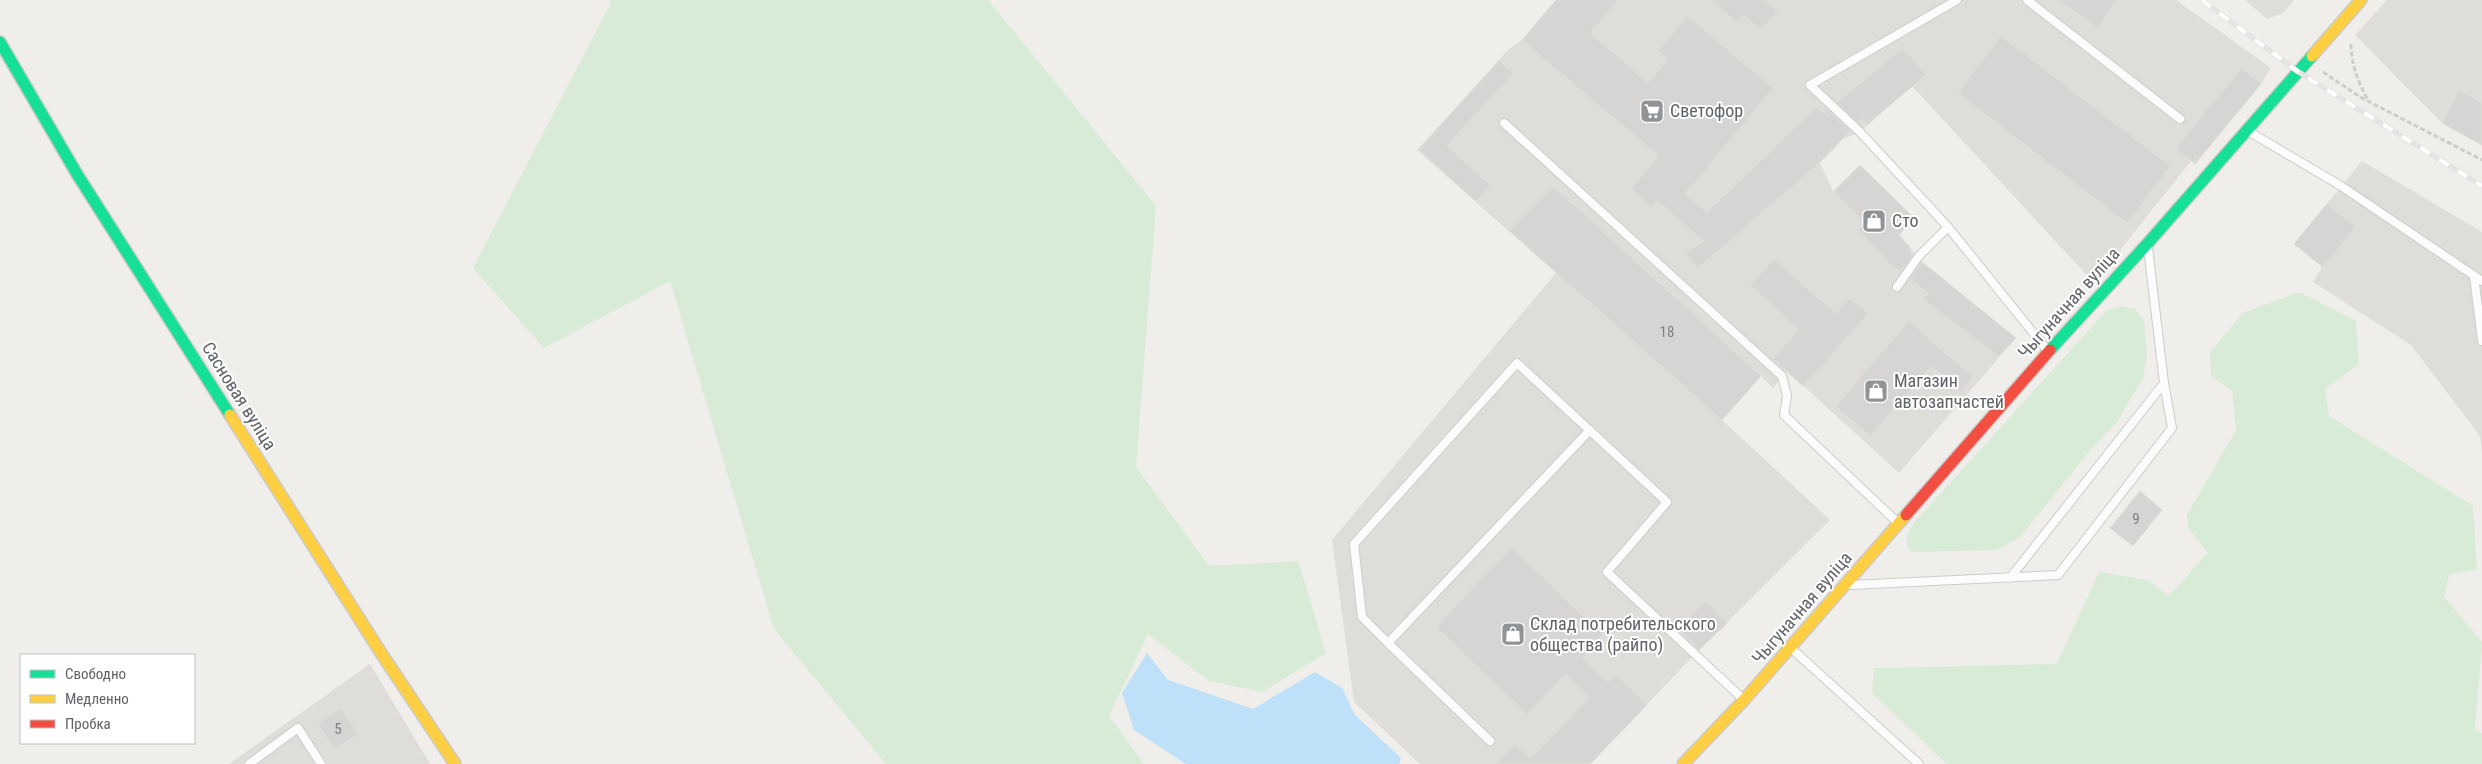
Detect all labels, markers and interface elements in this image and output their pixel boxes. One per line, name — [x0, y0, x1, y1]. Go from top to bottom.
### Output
supermarket icon: Светофор — [1639, 98, 1665, 124]
place label: Светофор — [1670, 100, 1743, 121]
shop icon: Сто — [1861, 208, 1887, 234]
place label: Сто — [1892, 210, 1919, 231]
street label: Чыгуначная вуліца — [2013, 243, 2124, 362]
house number: 18 — [1660, 323, 1674, 341]
street label: Сасновая вуліца — [198, 338, 281, 454]
place label: Магазин автозапчастей — [1894, 370, 2004, 412]
shop icon: Магазин автозапчастей — [1863, 378, 1889, 404]
house number: 9 — [2132, 510, 2140, 528]
street label: Чыгуначная вуліца — [1747, 547, 1856, 668]
place label: Склад потребительского общества (райпо) — [1530, 613, 1716, 656]
shop icon: Склад потребительского общества (райпо) — [1500, 621, 1526, 647]
legend — [20, 654, 195, 744]
text: Свободно — [65, 665, 126, 683]
text: Медленно — [65, 690, 129, 708]
text: Пробка — [65, 715, 111, 733]
house number: 5 — [334, 720, 342, 738]

